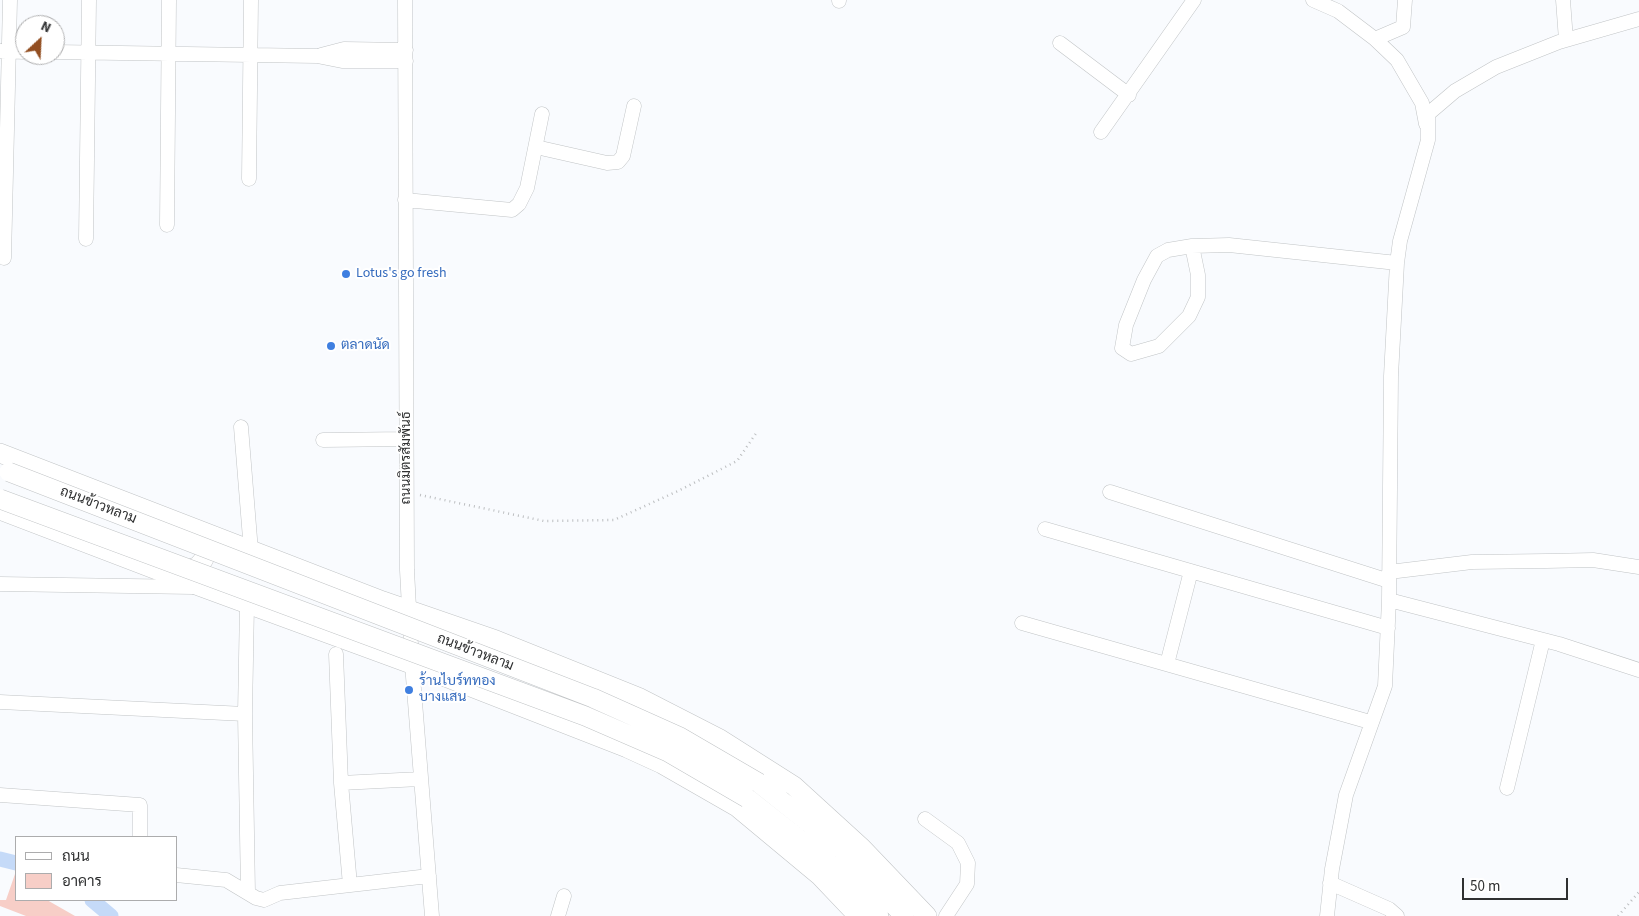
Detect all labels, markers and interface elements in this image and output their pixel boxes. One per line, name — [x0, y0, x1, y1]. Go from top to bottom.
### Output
north arrow — [15, 15, 65, 65]
text: N — [37, 16, 54, 38]
place label: Lotus's go fresh — [356, 266, 447, 282]
marker: Lotus's go fresh — [340, 268, 352, 280]
place label: ตลาดนัด — [341, 338, 390, 354]
marker: ตลาดนัด — [325, 340, 337, 352]
street label: ถนนมิตรสัมพันธ์ — [399, 411, 415, 505]
street label: ถนนข้าวหลาม — [57, 484, 139, 528]
street label: ถนนข้าวหลาม — [434, 631, 516, 675]
place label: ร้านไบร์ททอง บางแสน — [419, 674, 496, 706]
marker: ร้านไบร์ททอง บางแสน — [403, 684, 415, 696]
legend — [15, 836, 178, 901]
text: ถนน — [62, 846, 90, 867]
scale bar — [1464, 868, 1570, 900]
text: อาคาร — [62, 871, 102, 892]
text: 50 m — [1470, 876, 1500, 897]

